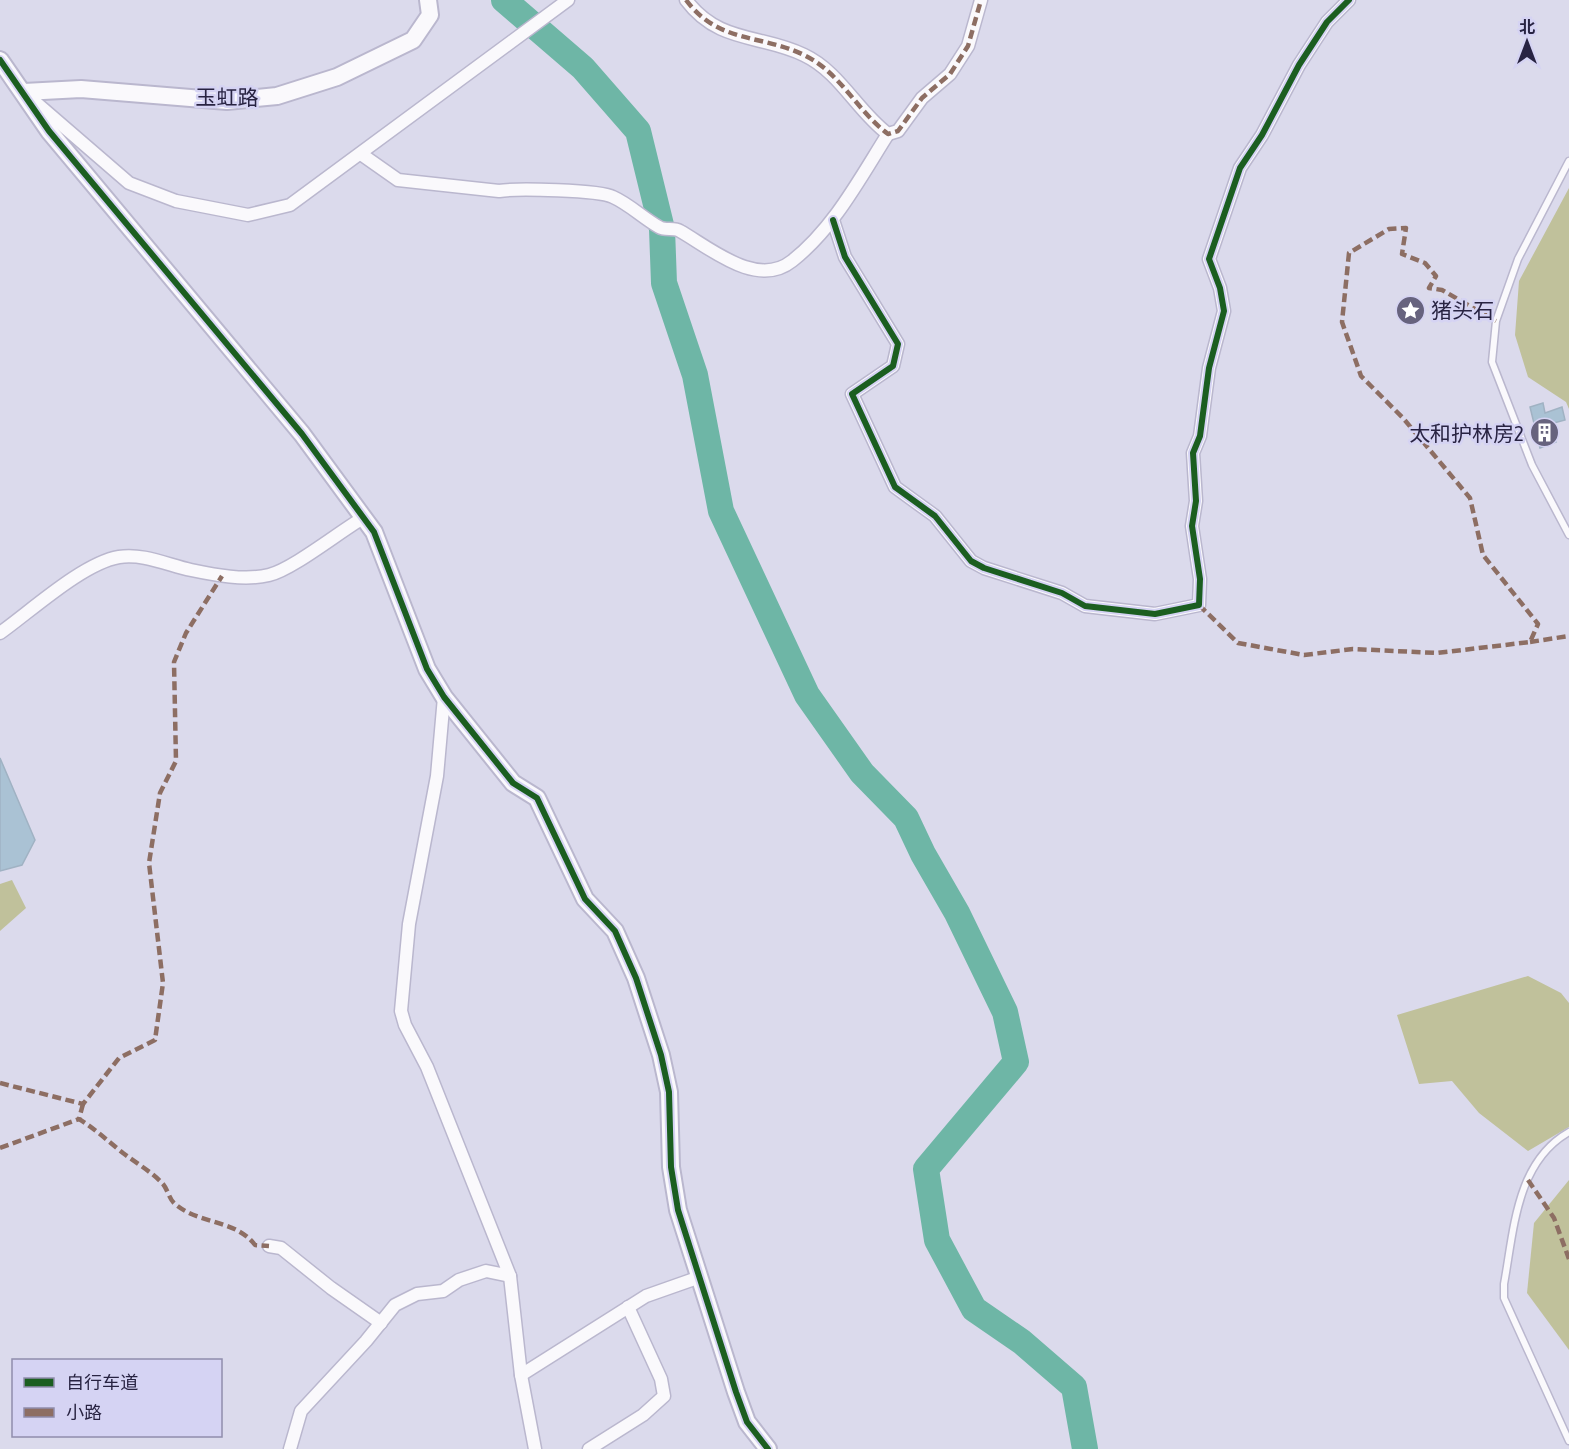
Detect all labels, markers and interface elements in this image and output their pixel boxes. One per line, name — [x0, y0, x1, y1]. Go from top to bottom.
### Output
north arrow — [1497, 12, 1557, 72]
text: 北 — [1519, 18, 1535, 36]
street label: 玉虹路 — [196, 85, 259, 109]
place icon: 猪头石 — [1394, 294, 1426, 326]
place label: 猪头石 — [1431, 298, 1494, 322]
building icon: 太和护林房2 — [1529, 417, 1561, 449]
place label: 太和护林房2 — [1409, 421, 1524, 445]
legend — [12, 1359, 222, 1437]
text: 自行车道 — [66, 1372, 138, 1393]
text: 小路 — [66, 1402, 102, 1423]

